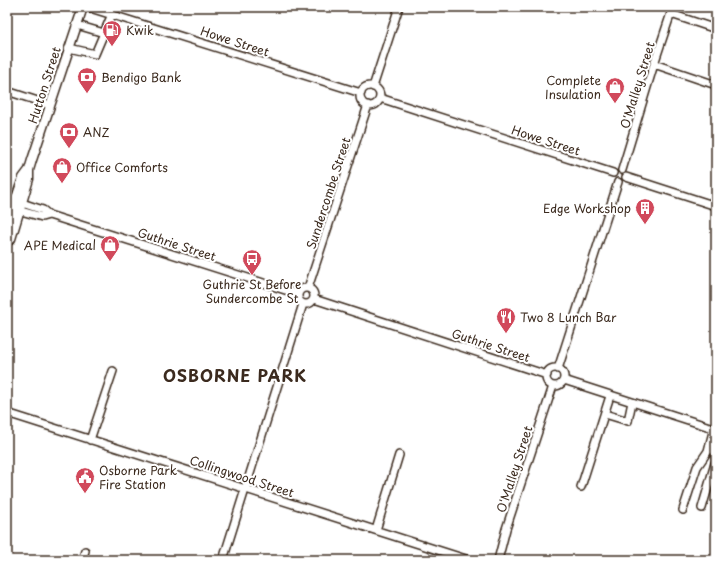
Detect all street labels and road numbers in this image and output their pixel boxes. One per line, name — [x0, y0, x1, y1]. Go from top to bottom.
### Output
street label: Howe Street — [198, 21, 272, 61]
street label: O'Malley Street — [615, 39, 659, 131]
street label: Hutton Street — [23, 44, 65, 126]
street label: Howe Street — [509, 120, 583, 160]
street label: Sundercombe Street — [301, 135, 355, 251]
street label: Guthrie Street — [135, 223, 219, 265]
street label: Guthrie Street — [449, 324, 533, 366]
street label: O'Malley Street — [492, 423, 537, 515]
street label: Collingwood Street — [187, 451, 297, 501]

